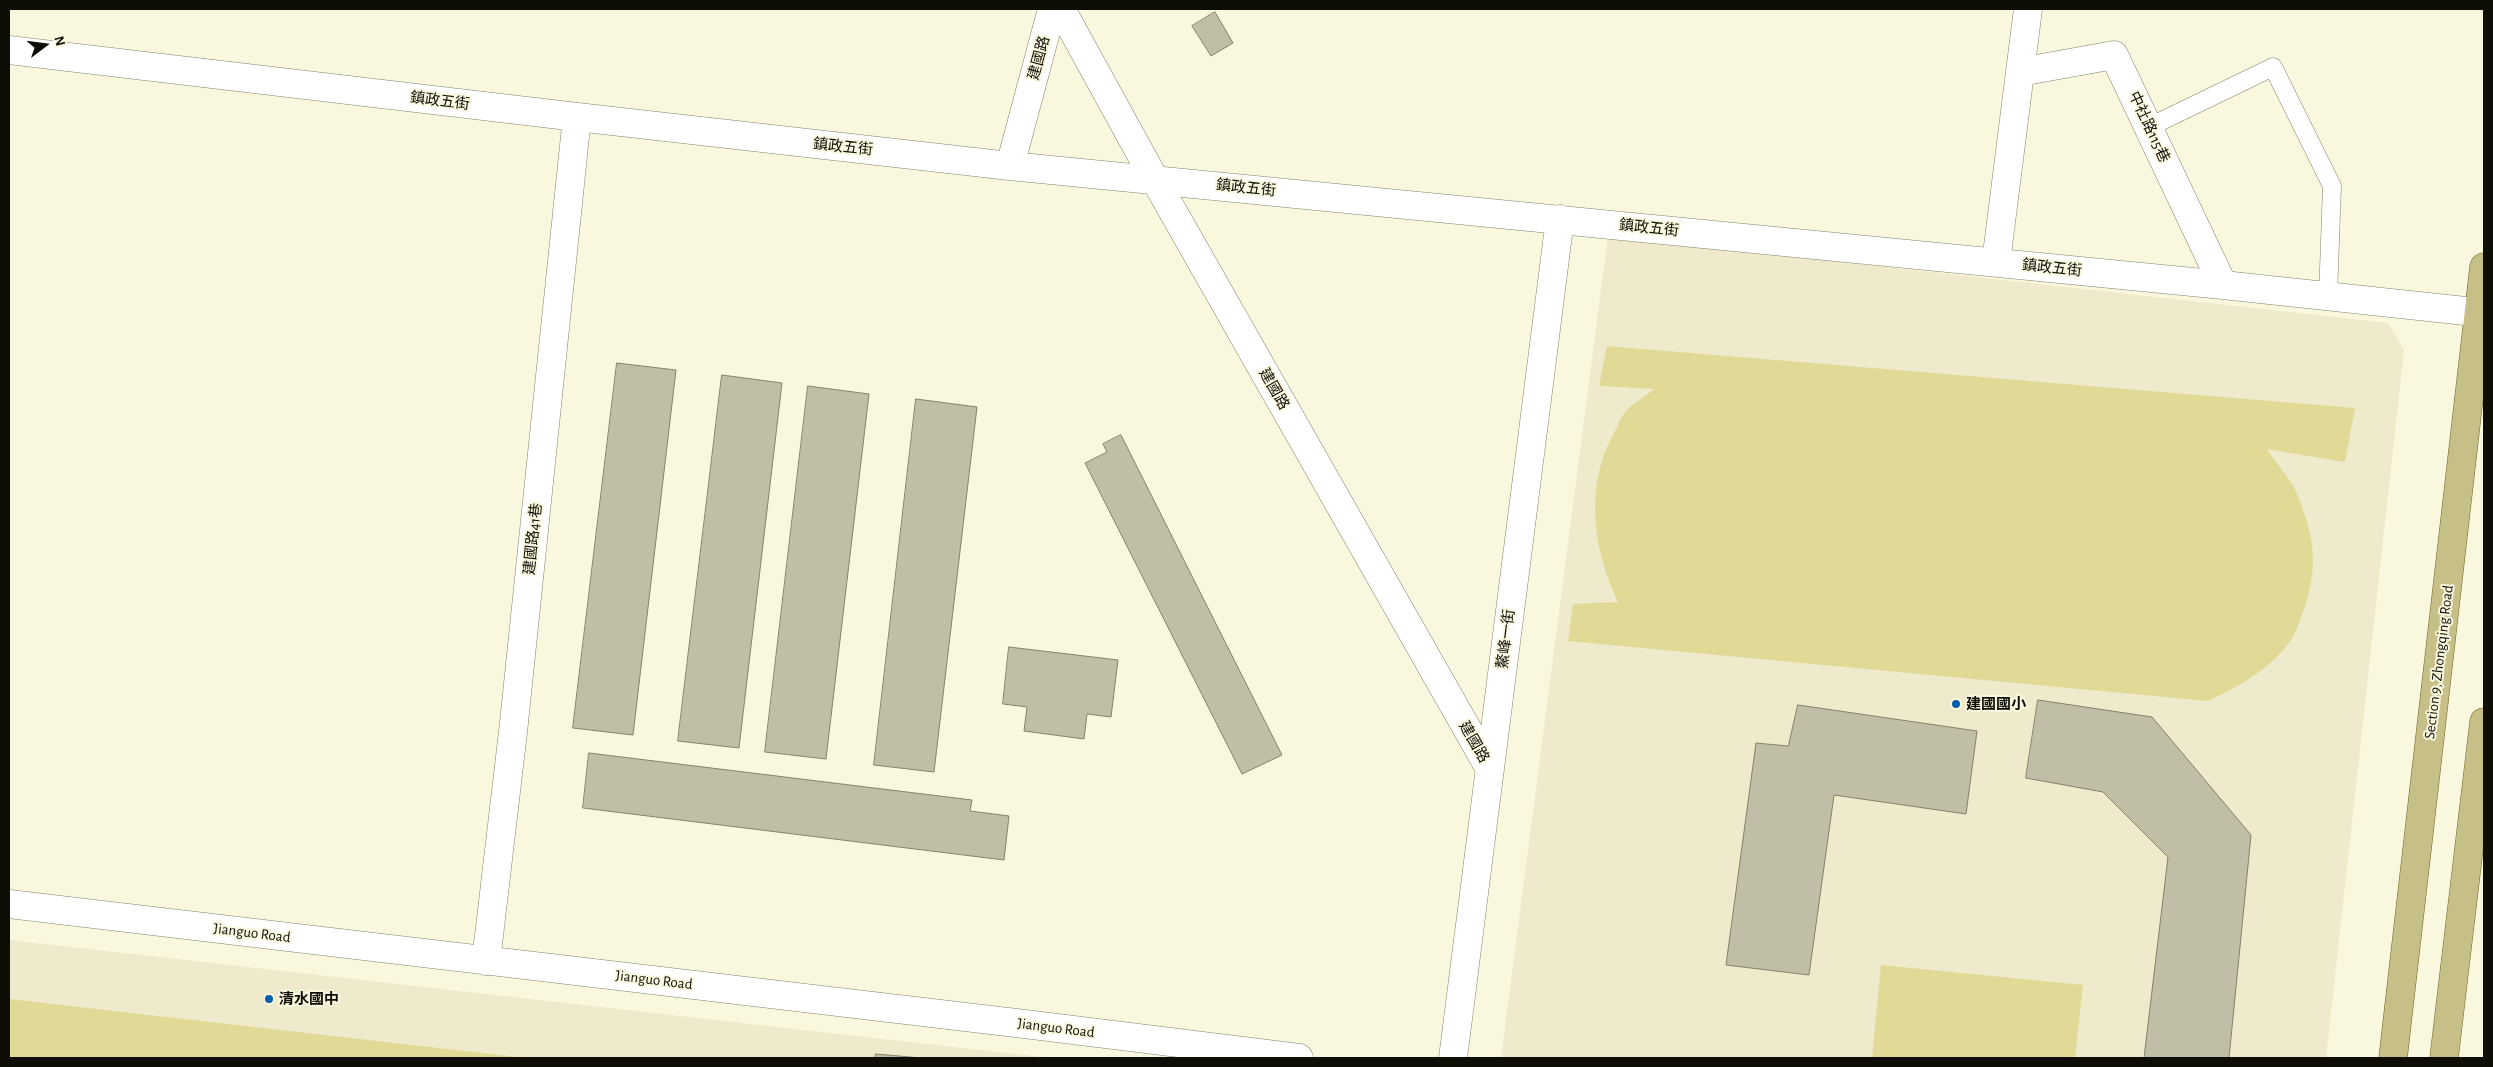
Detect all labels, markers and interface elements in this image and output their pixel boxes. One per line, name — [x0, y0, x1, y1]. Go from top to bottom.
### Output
north arrow — [20, 20, 70, 70]
street label: 建國路 — [1024, 34, 1054, 82]
text: N — [51, 35, 68, 48]
street label: 鎮政五街 — [409, 88, 471, 114]
street label: 中社路115巷 — [2125, 88, 2173, 166]
street label: 鎮政五街 — [812, 135, 874, 159]
street label: 鎮政五街 — [1215, 176, 1277, 200]
street label: 鎮政五街 — [1618, 216, 1680, 240]
street label: 鎮政五街 — [2021, 256, 2083, 280]
street label: 建國路 — [1255, 365, 1293, 413]
street label: 建國路41巷 — [520, 502, 546, 576]
street label: Section 9, Zhongqing Road — [2421, 584, 2457, 740]
street label: 鰲峰一街 — [1493, 608, 1519, 670]
place label: 建國國小 — [1966, 695, 2026, 713]
marker: 建國國小 — [1950, 698, 1962, 710]
street label: 建國路 — [1455, 718, 1493, 766]
street label: Jianguo Road — [212, 919, 292, 947]
street label: Jianguo Road — [614, 966, 694, 994]
place label: 清水國中 — [279, 990, 339, 1008]
marker: 清水國中 — [263, 993, 275, 1005]
street label: Jianguo Road — [1016, 1014, 1096, 1042]

